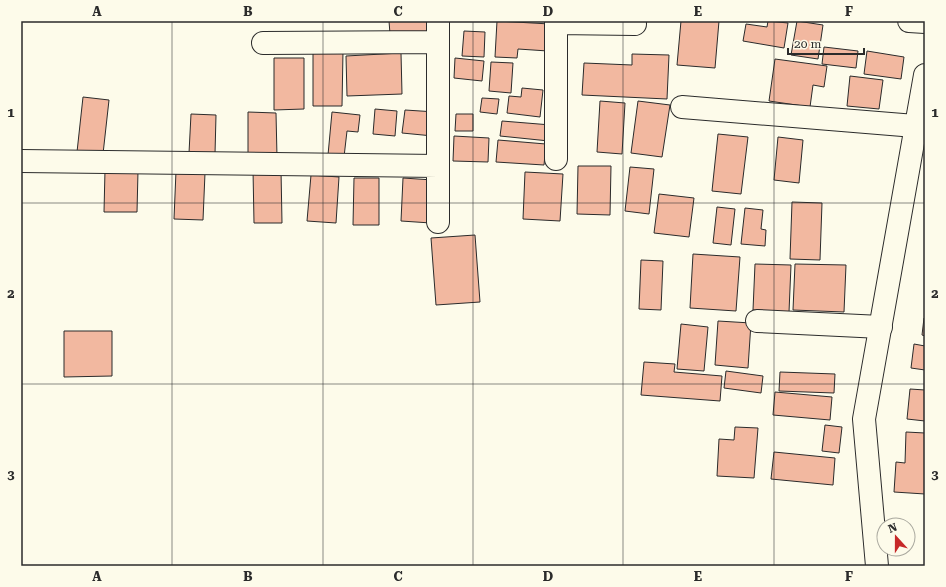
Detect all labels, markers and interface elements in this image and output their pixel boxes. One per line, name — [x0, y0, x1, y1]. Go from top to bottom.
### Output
text: A — [92, 4, 102, 19]
text: B — [243, 4, 253, 19]
text: C — [393, 4, 403, 19]
text: D — [543, 4, 553, 19]
text: E — [694, 4, 702, 19]
text: F — [845, 4, 853, 19]
scale bar — [788, 30, 864, 56]
text: 20 m — [794, 37, 821, 51]
text: 1 — [7, 105, 15, 120]
text: 1 — [931, 105, 939, 120]
text: 2 — [7, 286, 15, 301]
text: 2 — [931, 286, 939, 301]
text: 3 — [7, 467, 15, 482]
text: 3 — [931, 467, 939, 482]
north arrow — [876, 517, 916, 557]
text: N — [886, 520, 899, 536]
text: A — [92, 569, 102, 584]
text: B — [243, 569, 253, 584]
text: C — [393, 569, 403, 584]
text: D — [543, 569, 553, 584]
text: E — [694, 569, 702, 584]
text: F — [845, 569, 853, 584]

